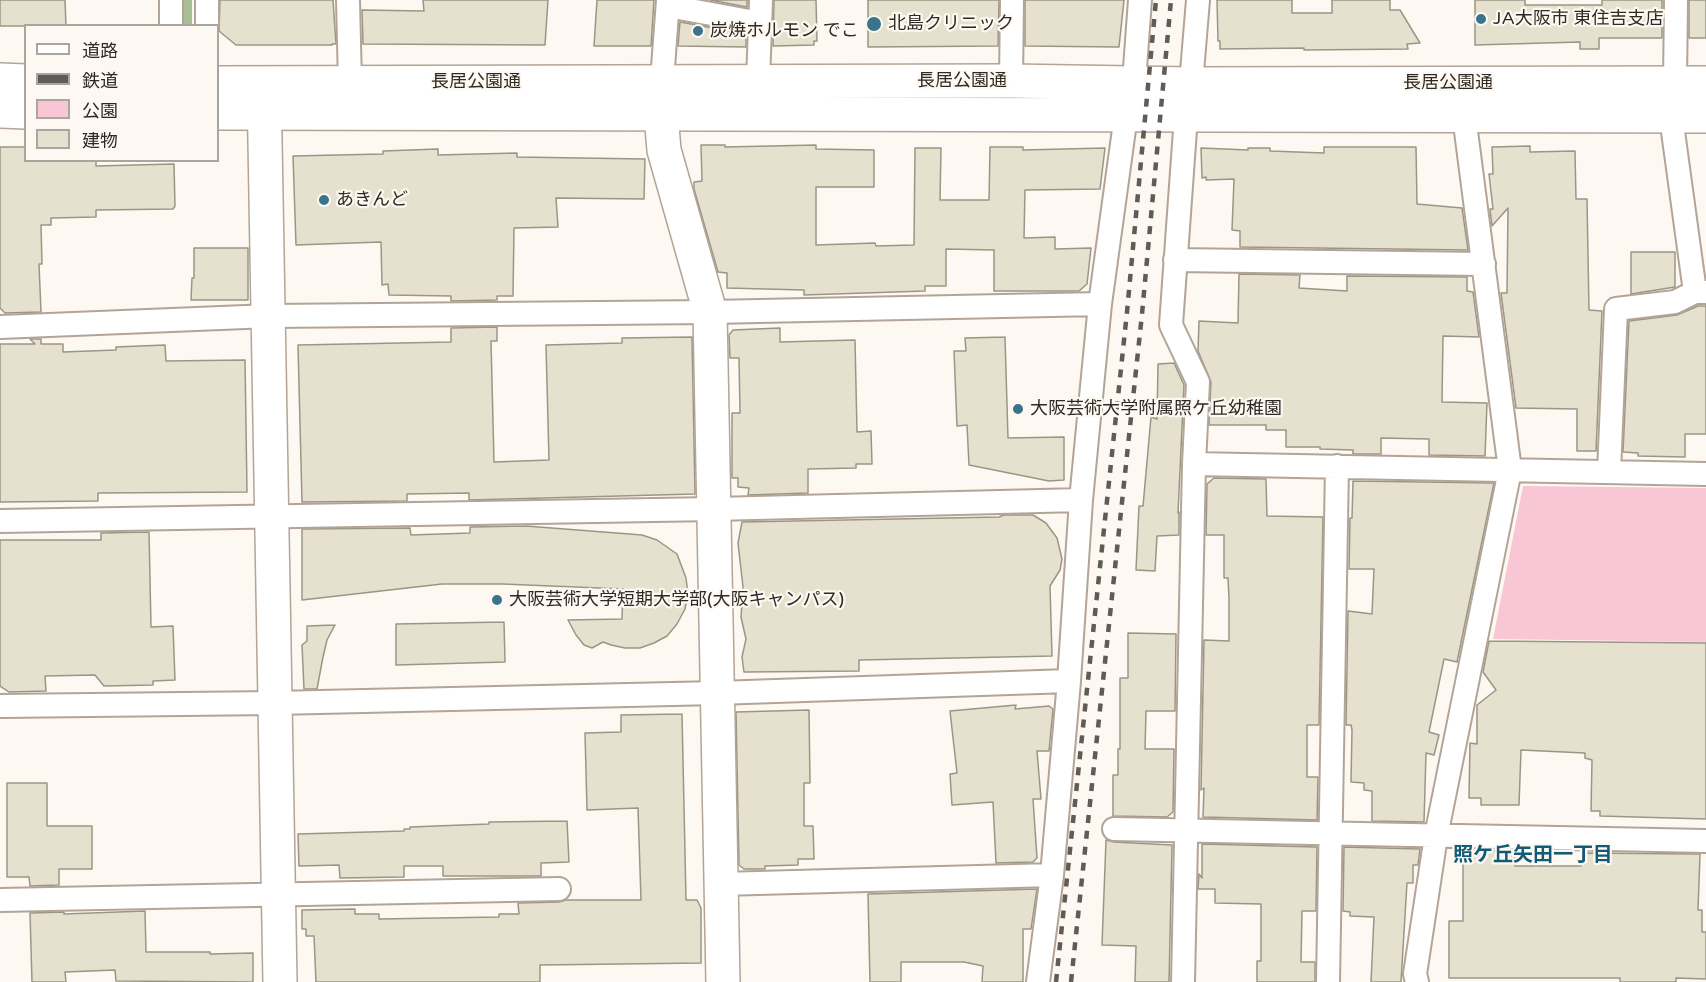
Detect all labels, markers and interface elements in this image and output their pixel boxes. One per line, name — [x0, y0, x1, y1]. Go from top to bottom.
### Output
place label: JA大阪市 東住吉支店 — [1493, 8, 1663, 30]
marker: JA大阪市 東住吉支店 — [1474, 12, 1488, 26]
place label: 北島クリニック — [888, 13, 1014, 35]
marker: 北島クリニック — [865, 15, 883, 33]
place label: 炭焼ホルモン でこ — [710, 20, 859, 42]
legend — [24, 24, 219, 162]
marker: 炭焼ホルモン でこ — [691, 24, 705, 38]
text: 道路 — [82, 40, 118, 62]
text: 鉄道 — [82, 70, 118, 92]
street label: 長居公園通 — [917, 70, 1007, 92]
street label: 長居公園通 — [431, 71, 521, 93]
street label: 長居公園通 — [1403, 72, 1493, 94]
text: 公園 — [82, 100, 118, 122]
text: 建物 — [82, 130, 118, 152]
place label: あきんど — [336, 189, 408, 211]
marker: あきんど — [317, 193, 331, 207]
place label: 大阪芸術大学附属照ケ丘幼稚園 — [1030, 398, 1282, 420]
marker: 大阪芸術大学附属照ケ丘幼稚園 — [1011, 402, 1025, 416]
place label: 大阪芸術大学短期大学部(大阪キャンパス) — [509, 589, 844, 611]
marker: 大阪芸術大学短期大学部(大阪キャンパス) — [490, 593, 504, 607]
district label: 照ケ丘矢田一丁目 — [1453, 844, 1613, 868]

